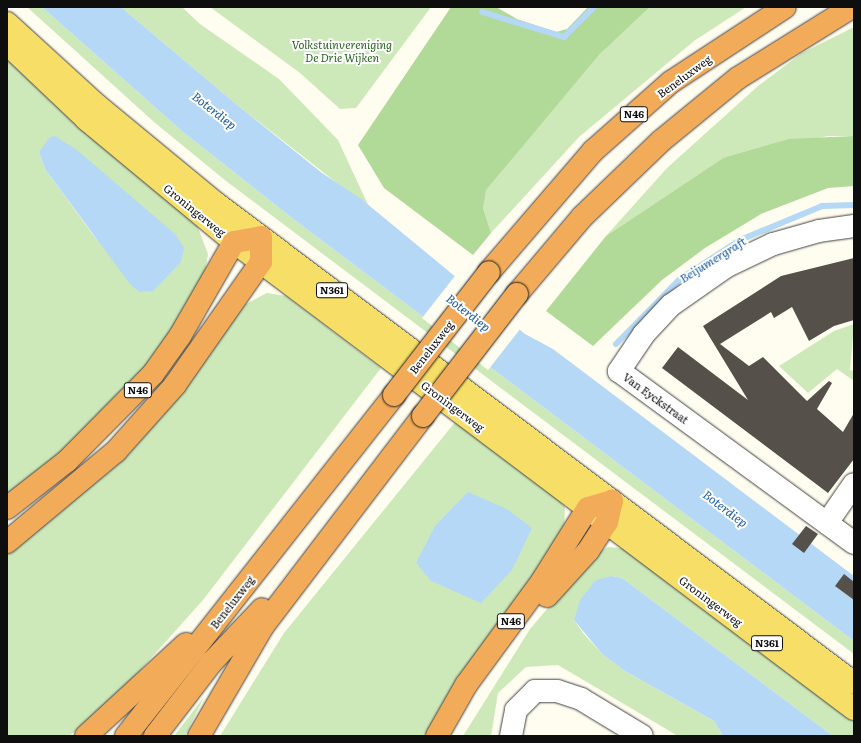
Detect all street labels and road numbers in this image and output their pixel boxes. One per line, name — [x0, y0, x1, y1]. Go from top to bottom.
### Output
street label: Beneluxweg — [654, 52, 714, 100]
road number: N46 — [619, 106, 649, 122]
street label: Groningerweg — [161, 181, 229, 239]
road number: N361 — [316, 282, 348, 298]
street label: Beneluxweg — [406, 318, 456, 376]
street label: Van Eyckstraat — [621, 370, 691, 426]
street label: Groningerweg — [419, 378, 487, 434]
road number: N46 — [123, 382, 153, 398]
street label: Beneluxweg — [207, 573, 257, 631]
street label: Groningerweg — [677, 573, 745, 629]
road number: N46 — [496, 613, 526, 629]
road number: N361 — [751, 635, 783, 651]

